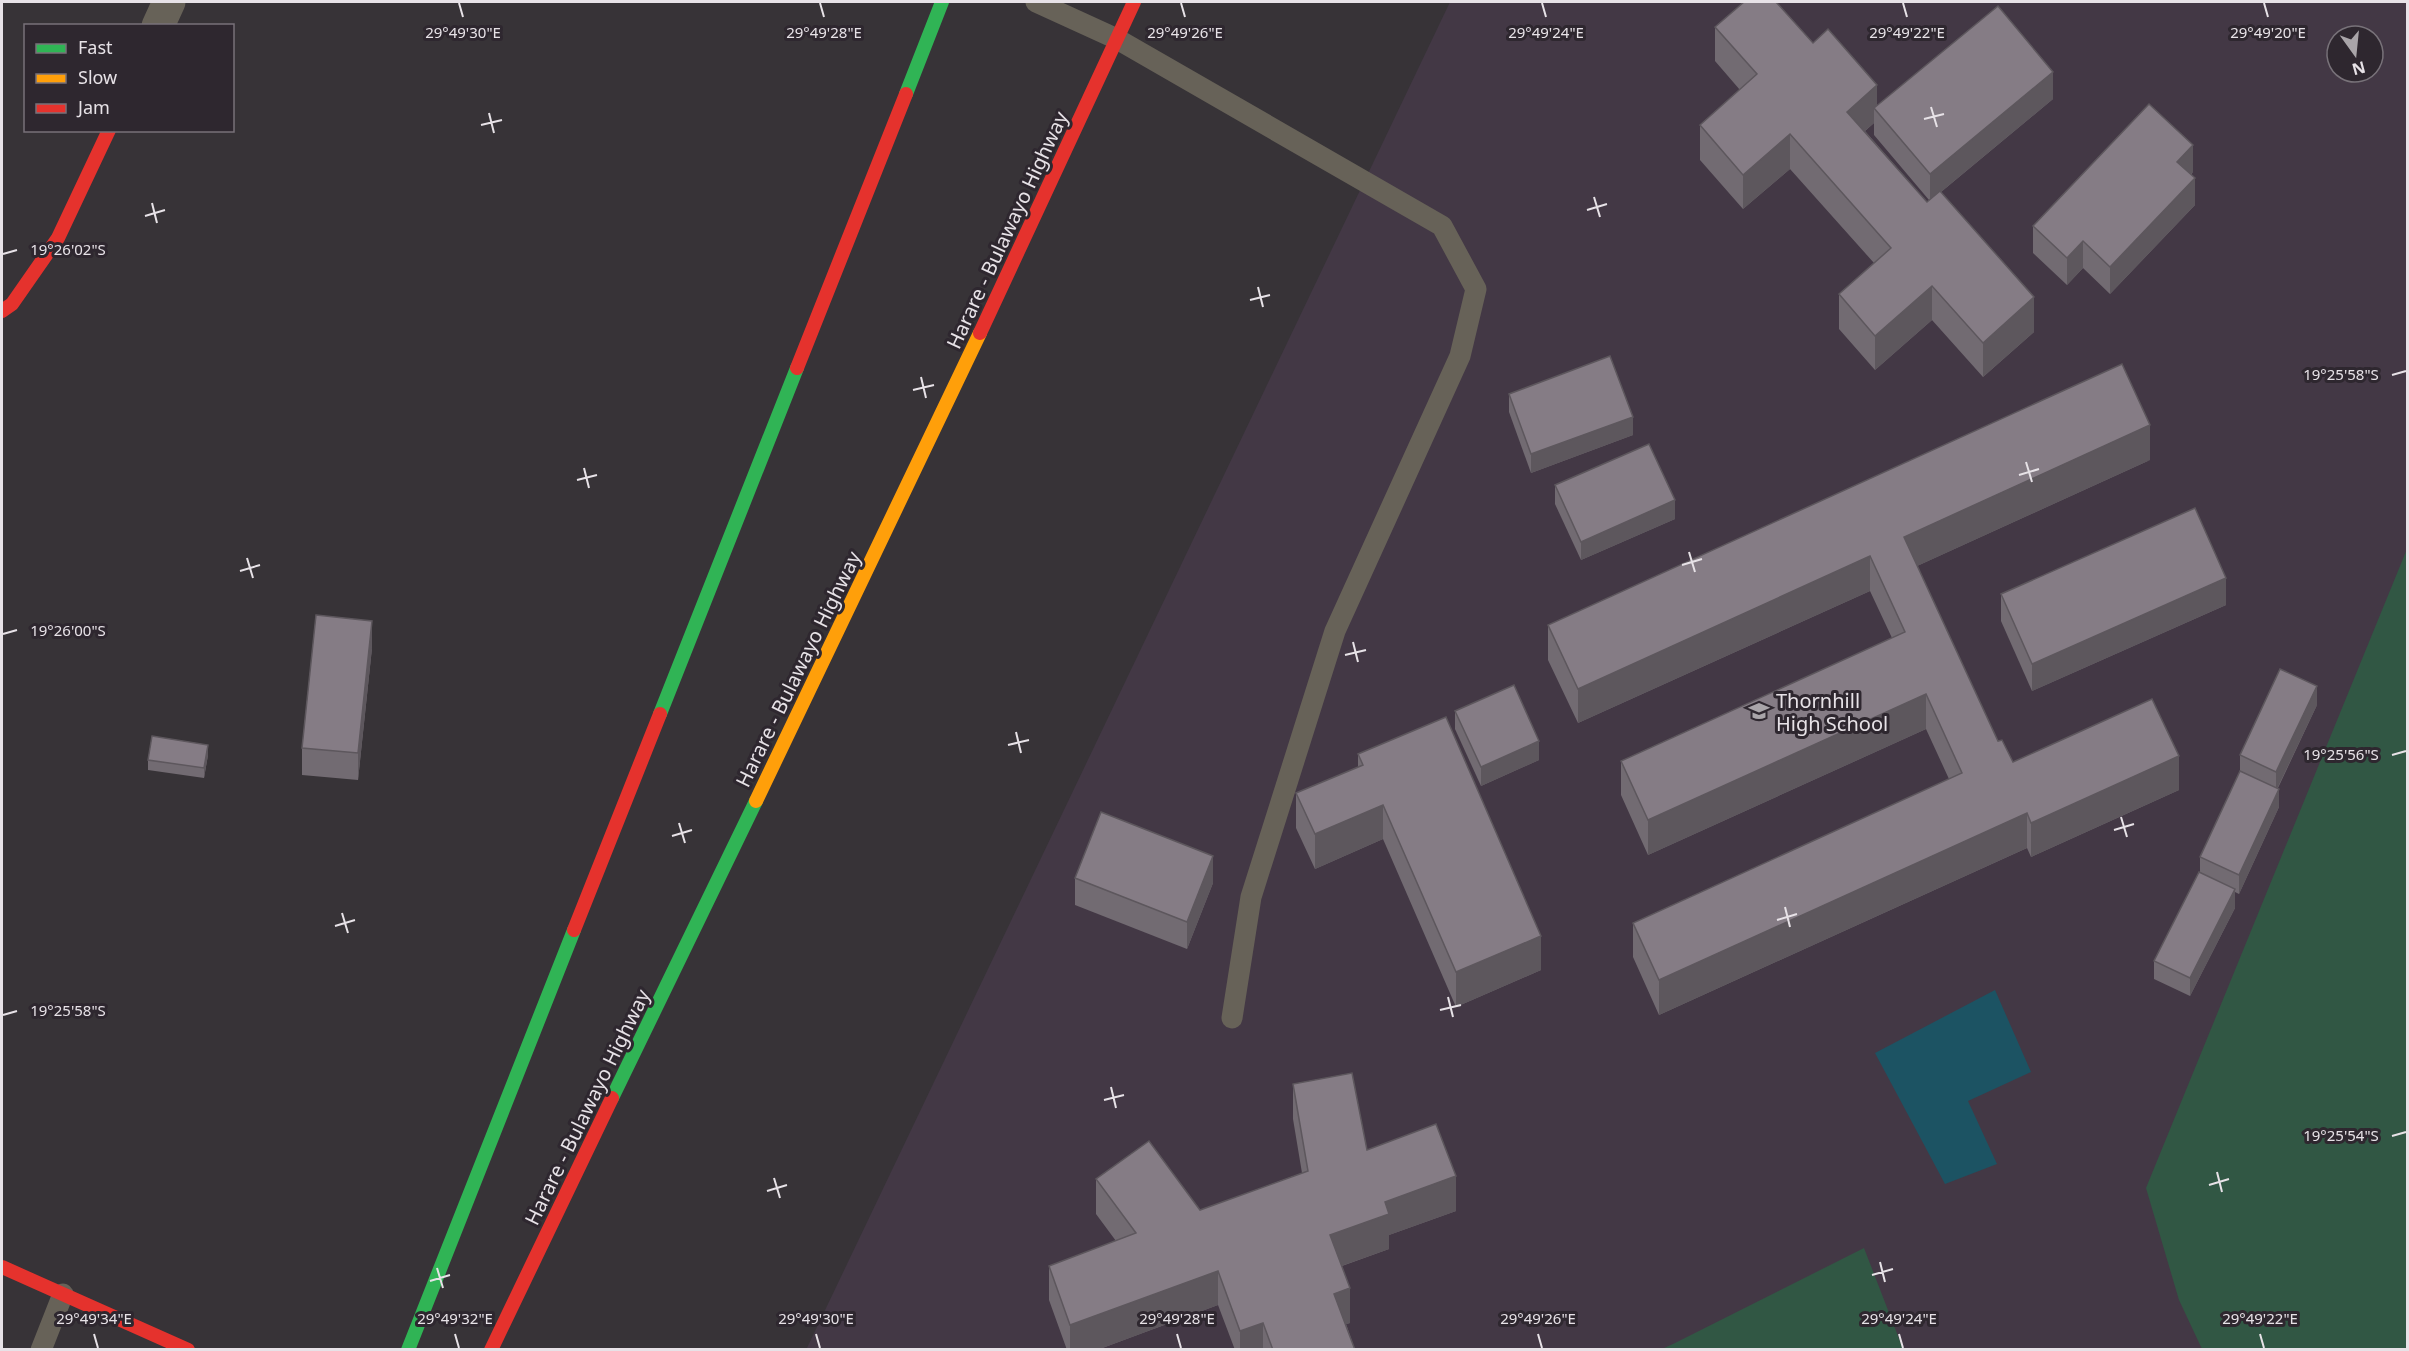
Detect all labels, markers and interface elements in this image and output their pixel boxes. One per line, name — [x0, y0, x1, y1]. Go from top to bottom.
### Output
text: 29°49'30"E — [425, 22, 501, 42]
text: 29°49'28"E — [786, 22, 862, 42]
text: 29°49'26"E — [1147, 22, 1223, 42]
text: 29°49'24"E — [1508, 22, 1584, 42]
text: 29°49'22"E — [1869, 22, 1945, 42]
text: 29°49'20"E — [2230, 22, 2306, 42]
legend — [24, 24, 234, 132]
north arrow — [2325, 24, 2385, 84]
text: Fast — [78, 35, 113, 59]
text: N — [2350, 56, 2368, 81]
text: Slow — [78, 65, 117, 89]
text: Jam — [76, 95, 110, 119]
street label: Harare - Bulawayo Highway — [940, 106, 1074, 353]
text: 19°26'02"S — [30, 239, 106, 259]
text: 19°25'58"S — [2303, 364, 2379, 384]
street label: Harare - Bulawayo Highway — [729, 546, 867, 791]
text: 19°26'00"S — [30, 620, 106, 640]
place label: Thornhill High School — [1776, 687, 1888, 737]
school or university icon: Thornhill High School — [1747, 699, 1771, 723]
text: 19°25'56"S — [2303, 744, 2379, 764]
street label: Harare - Bulawayo Highway — [518, 984, 656, 1229]
text: 19°25'58"S — [30, 1000, 106, 1020]
text: 19°25'54"S — [2303, 1125, 2379, 1145]
text: 29°49'34"E — [56, 1308, 132, 1328]
text: 29°49'32"E — [417, 1308, 493, 1328]
text: 29°49'30"E — [778, 1308, 854, 1328]
text: 29°49'28"E — [1139, 1308, 1215, 1328]
text: 29°49'26"E — [1500, 1308, 1576, 1328]
text: 29°49'24"E — [1861, 1308, 1937, 1328]
text: 29°49'22"E — [2222, 1308, 2298, 1328]

